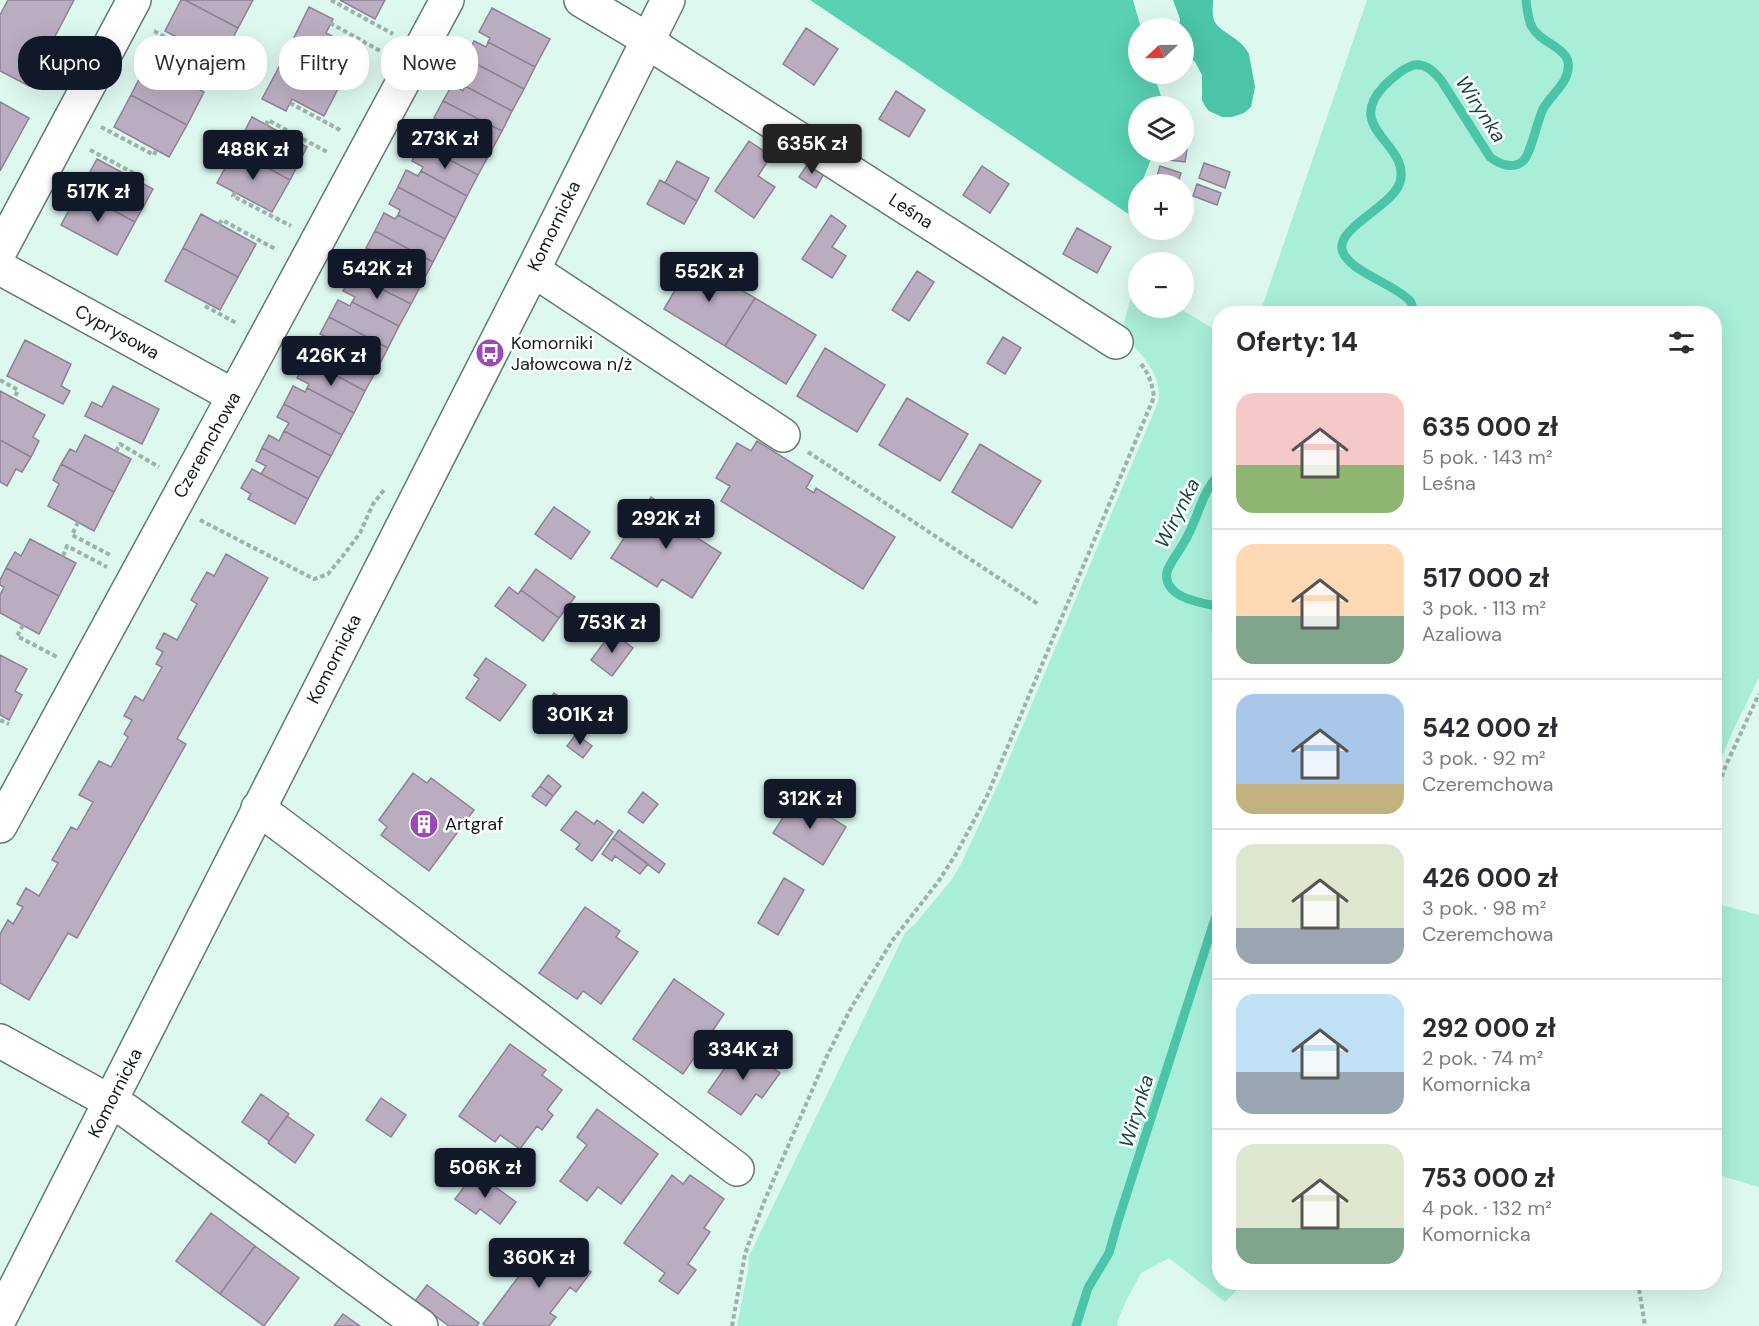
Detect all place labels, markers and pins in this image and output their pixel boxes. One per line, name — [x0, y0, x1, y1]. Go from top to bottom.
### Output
pin: 273K zł — [390, 119, 500, 170]
pin: 635K zł — [757, 124, 867, 175]
pin: 488K zł — [198, 130, 308, 181]
pin: 517K zł — [43, 172, 153, 223]
pin: 542K zł — [322, 249, 432, 300]
pin: 552K zł — [654, 252, 764, 303]
place label: Komorniki Jałowcowa n/ż — [511, 331, 632, 376]
pin: 426K zł — [276, 336, 386, 387]
bus stop icon: Komorniki Jałowcowa n/ż — [474, 337, 506, 369]
pin: 292K zł — [611, 499, 721, 550]
pin: 753K zł — [557, 603, 667, 654]
pin: 301K zł — [525, 695, 635, 746]
pin: 312K zł — [755, 779, 865, 830]
building icon: Artgraf — [408, 808, 440, 840]
place label: Artgraf — [445, 812, 503, 836]
pin: 334K zł — [688, 1030, 798, 1081]
pin: 506K zł — [430, 1148, 540, 1199]
pin: 360K zł — [484, 1238, 594, 1289]

